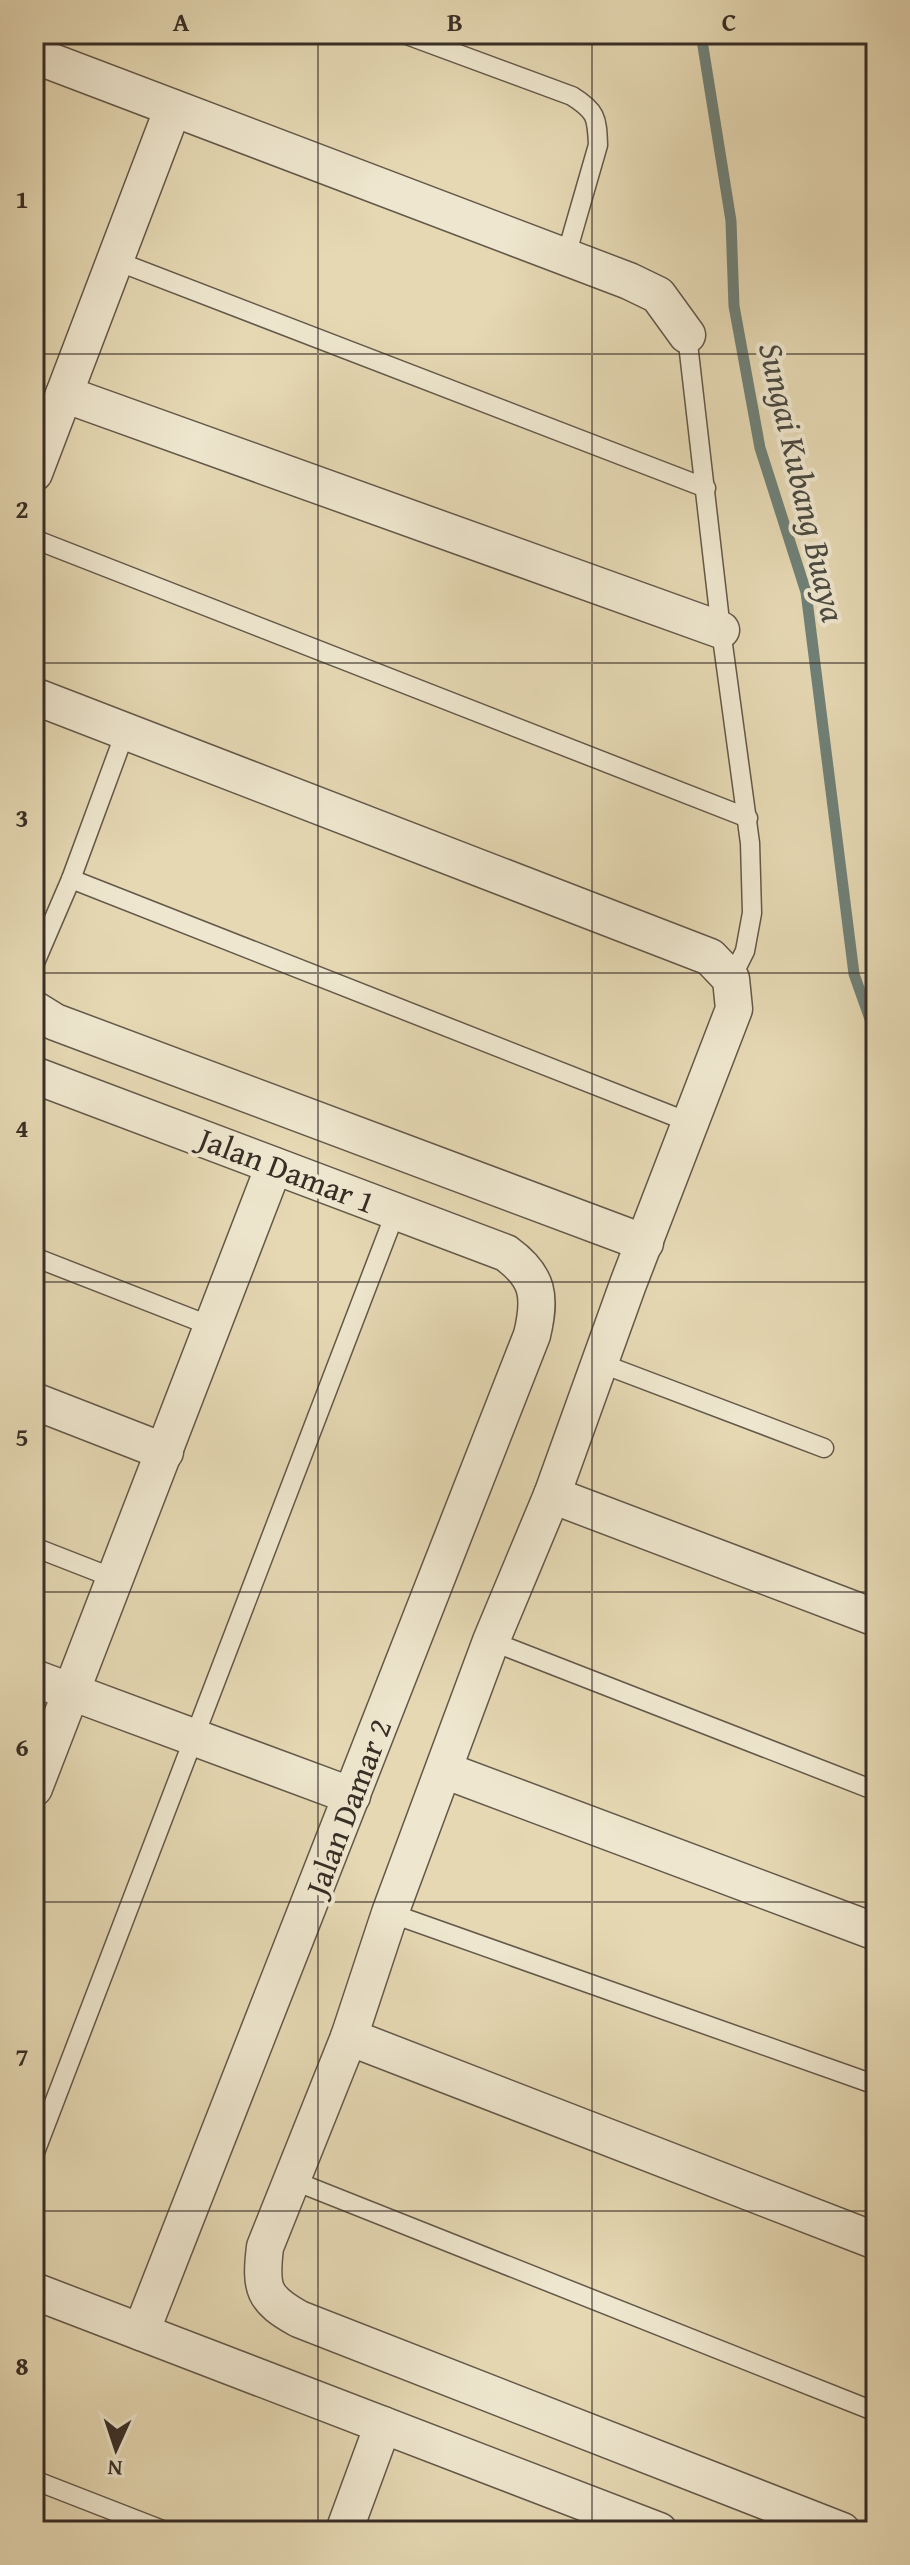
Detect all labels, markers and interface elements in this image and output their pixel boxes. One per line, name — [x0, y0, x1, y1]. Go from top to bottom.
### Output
text: A — [173, 2, 190, 41]
text: B — [447, 2, 463, 41]
text: C — [722, 2, 736, 41]
text: 1 — [15, 179, 29, 218]
water label: Sungai Kubang Buaya — [747, 337, 859, 627]
text: 2 — [15, 489, 29, 528]
text: 3 — [15, 798, 29, 837]
text: 4 — [15, 1108, 29, 1147]
street label: Jalan Damar 1 — [188, 1113, 382, 1225]
text: 5 — [15, 1417, 29, 1456]
street label: Jalan Damar 2 — [291, 1712, 403, 1906]
text: 6 — [15, 1727, 29, 1766]
text: 7 — [15, 2037, 29, 2076]
text: 8 — [15, 2346, 29, 2385]
north arrow — [76, 2409, 156, 2489]
text: N — [106, 2453, 123, 2485]

